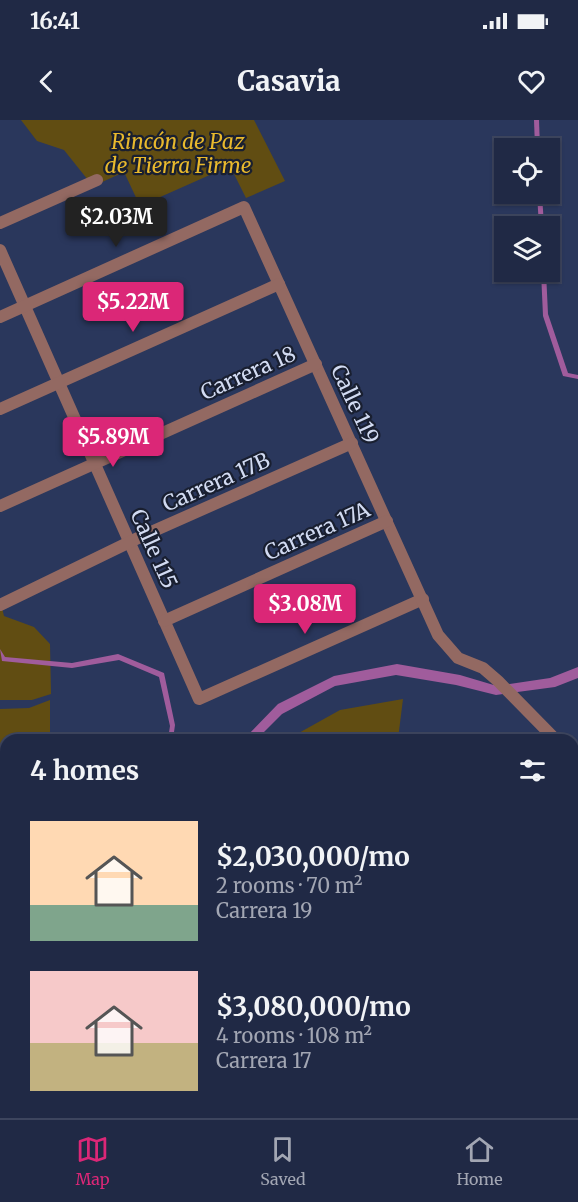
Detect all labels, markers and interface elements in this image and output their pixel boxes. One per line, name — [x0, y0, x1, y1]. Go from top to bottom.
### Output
text: 16:41 — [30, 7, 80, 35]
text: Casavia — [237, 64, 341, 98]
icon: back — [30, 65, 63, 98]
icon: heart — [515, 65, 548, 98]
park label: Rincón de Paz de Tierra Firme — [105, 128, 251, 179]
map controls — [494, 138, 560, 282]
button: locate — [494, 138, 560, 204]
pin: $2.03M — [67, 197, 165, 248]
text: $2.03M — [79, 204, 153, 229]
button: layers — [494, 216, 560, 282]
pin: $5.22M — [84, 282, 182, 333]
text: $5.22M — [97, 289, 169, 314]
street label: Carrera 18 — [196, 340, 300, 406]
street label: Calle 119 — [325, 360, 385, 448]
pin: $5.89M — [64, 417, 162, 468]
text: $5.89M — [77, 424, 149, 449]
street label: Carrera 17B — [158, 446, 274, 518]
street label: Carrera 17A — [260, 496, 374, 566]
street label: Calle 115 — [125, 505, 183, 593]
pin: $3.08M — [256, 584, 354, 635]
text: $3.08M — [268, 591, 342, 616]
text: 4 homes — [30, 754, 139, 787]
icon: filters — [516, 754, 549, 787]
text: $2,030,000/mo — [216, 840, 410, 873]
icon: home — [78, 845, 150, 917]
text: 2 rooms · 70 m² — [216, 873, 362, 898]
text: Carrera 19 — [216, 898, 312, 923]
text: $3,080,000/mo — [216, 990, 411, 1023]
icon: home — [78, 995, 150, 1067]
text: 4 rooms · 108 m² — [216, 1023, 372, 1048]
text: Carrera 17 — [216, 1048, 312, 1073]
tab: Map — [75, 1133, 110, 1189]
tab: Saved — [260, 1133, 306, 1189]
tab: Home — [456, 1133, 503, 1189]

